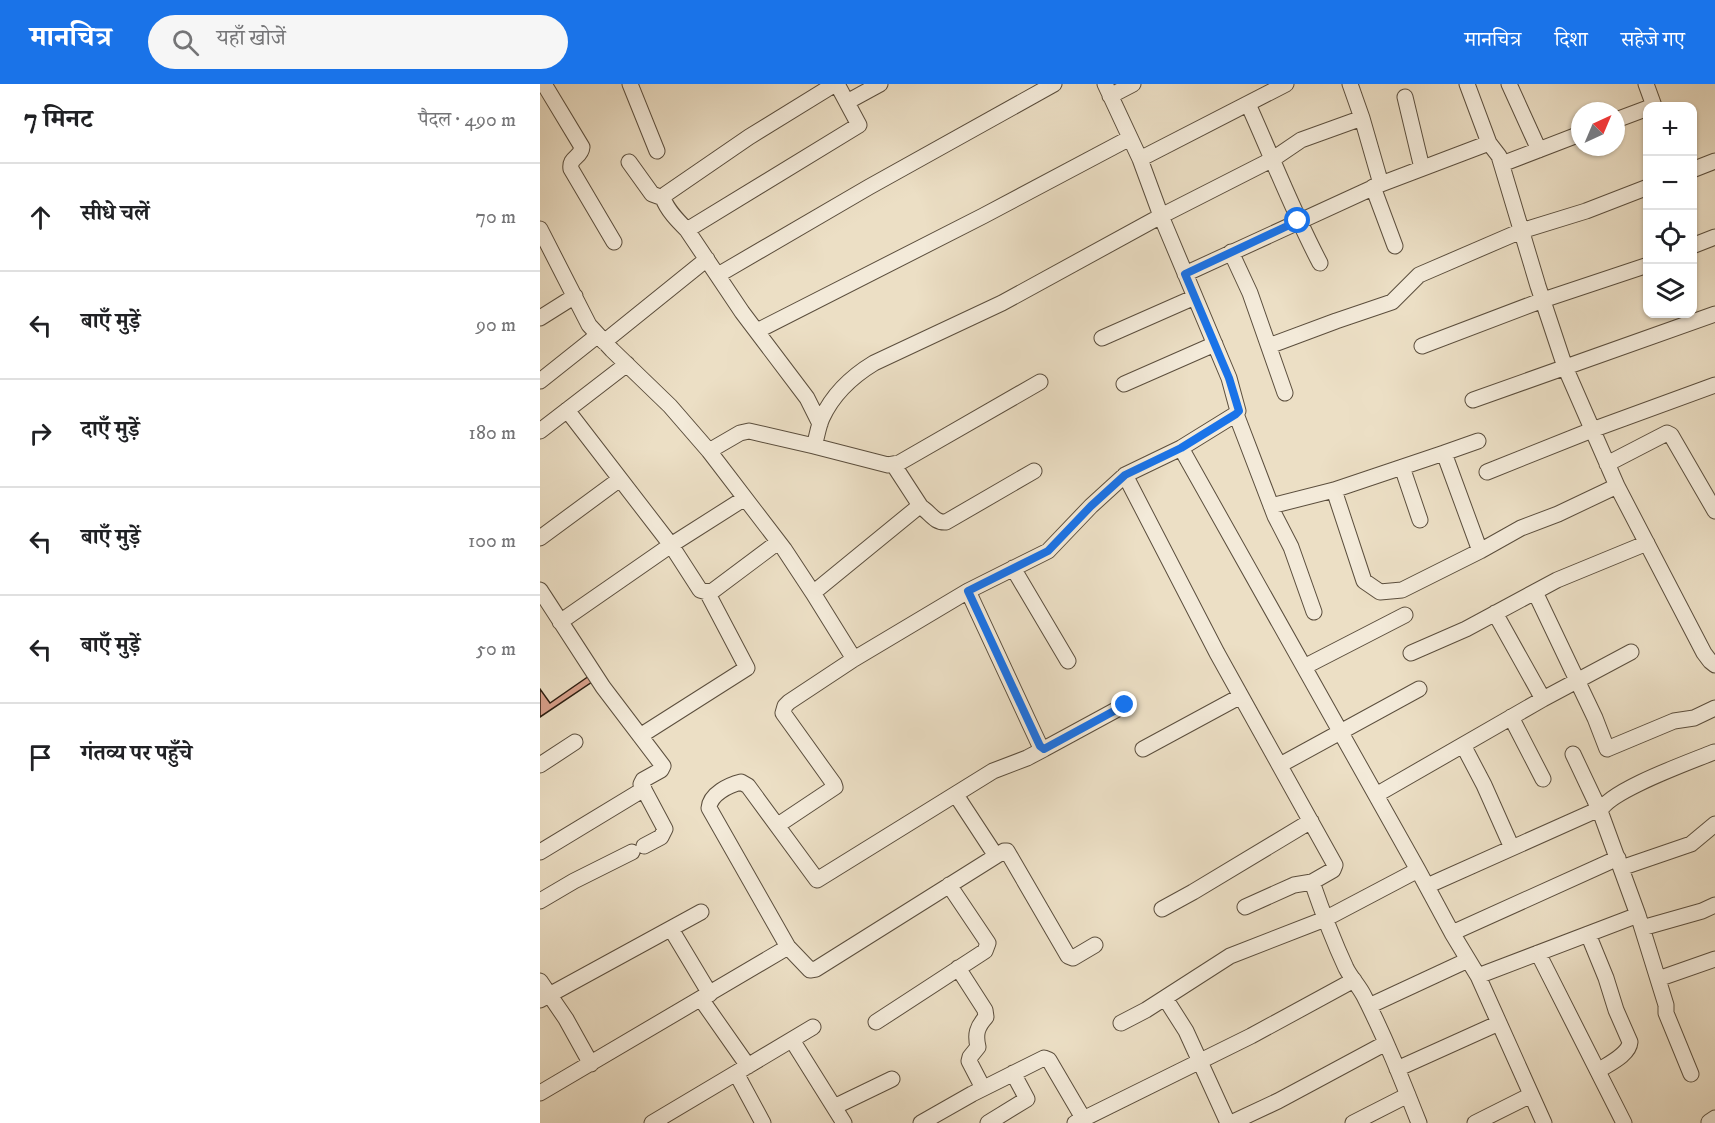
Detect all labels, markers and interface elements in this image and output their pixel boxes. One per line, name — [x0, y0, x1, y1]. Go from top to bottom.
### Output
search box — [148, 15, 568, 69]
text: मानचित्र — [30, 20, 112, 55]
text: यहाँ खोजें — [217, 25, 286, 52]
icon: search — [169, 26, 202, 59]
text: मानचित्र — [1464, 27, 1521, 53]
text: दिशा — [1554, 27, 1588, 53]
text: सहेजे गए — [1621, 27, 1685, 53]
north arrow — [1571, 102, 1625, 156]
map controls — [1643, 102, 1697, 318]
button: + — [1643, 102, 1697, 156]
text: 7 मिनट — [24, 103, 93, 136]
text: पैदल · 490 m — [418, 108, 516, 133]
button: − — [1643, 156, 1697, 210]
text: सीधे चलें — [81, 200, 150, 227]
icon: ahead — [24, 201, 57, 234]
text: 70 m — [475, 205, 516, 230]
route start — [1284, 207, 1310, 233]
button: locate — [1643, 210, 1697, 264]
button: layers — [1643, 264, 1697, 318]
text: बाएँ मुड़ें — [81, 308, 140, 335]
icon: left — [24, 309, 57, 342]
text: 90 m — [476, 313, 516, 338]
text: दाएँ मुड़ें — [81, 416, 140, 443]
icon: right — [24, 417, 57, 450]
text: 180 m — [469, 421, 516, 446]
text: बाएँ मुड़ें — [81, 524, 140, 551]
icon: left — [24, 525, 57, 558]
text: 100 m — [468, 529, 516, 554]
text: बाएँ मुड़ें — [81, 632, 140, 659]
icon: left — [24, 633, 57, 666]
text: 50 m — [476, 637, 516, 662]
route end — [1111, 691, 1137, 717]
text: गंतव्य पर पहुँचे — [81, 740, 192, 767]
icon: arrive — [24, 741, 57, 774]

